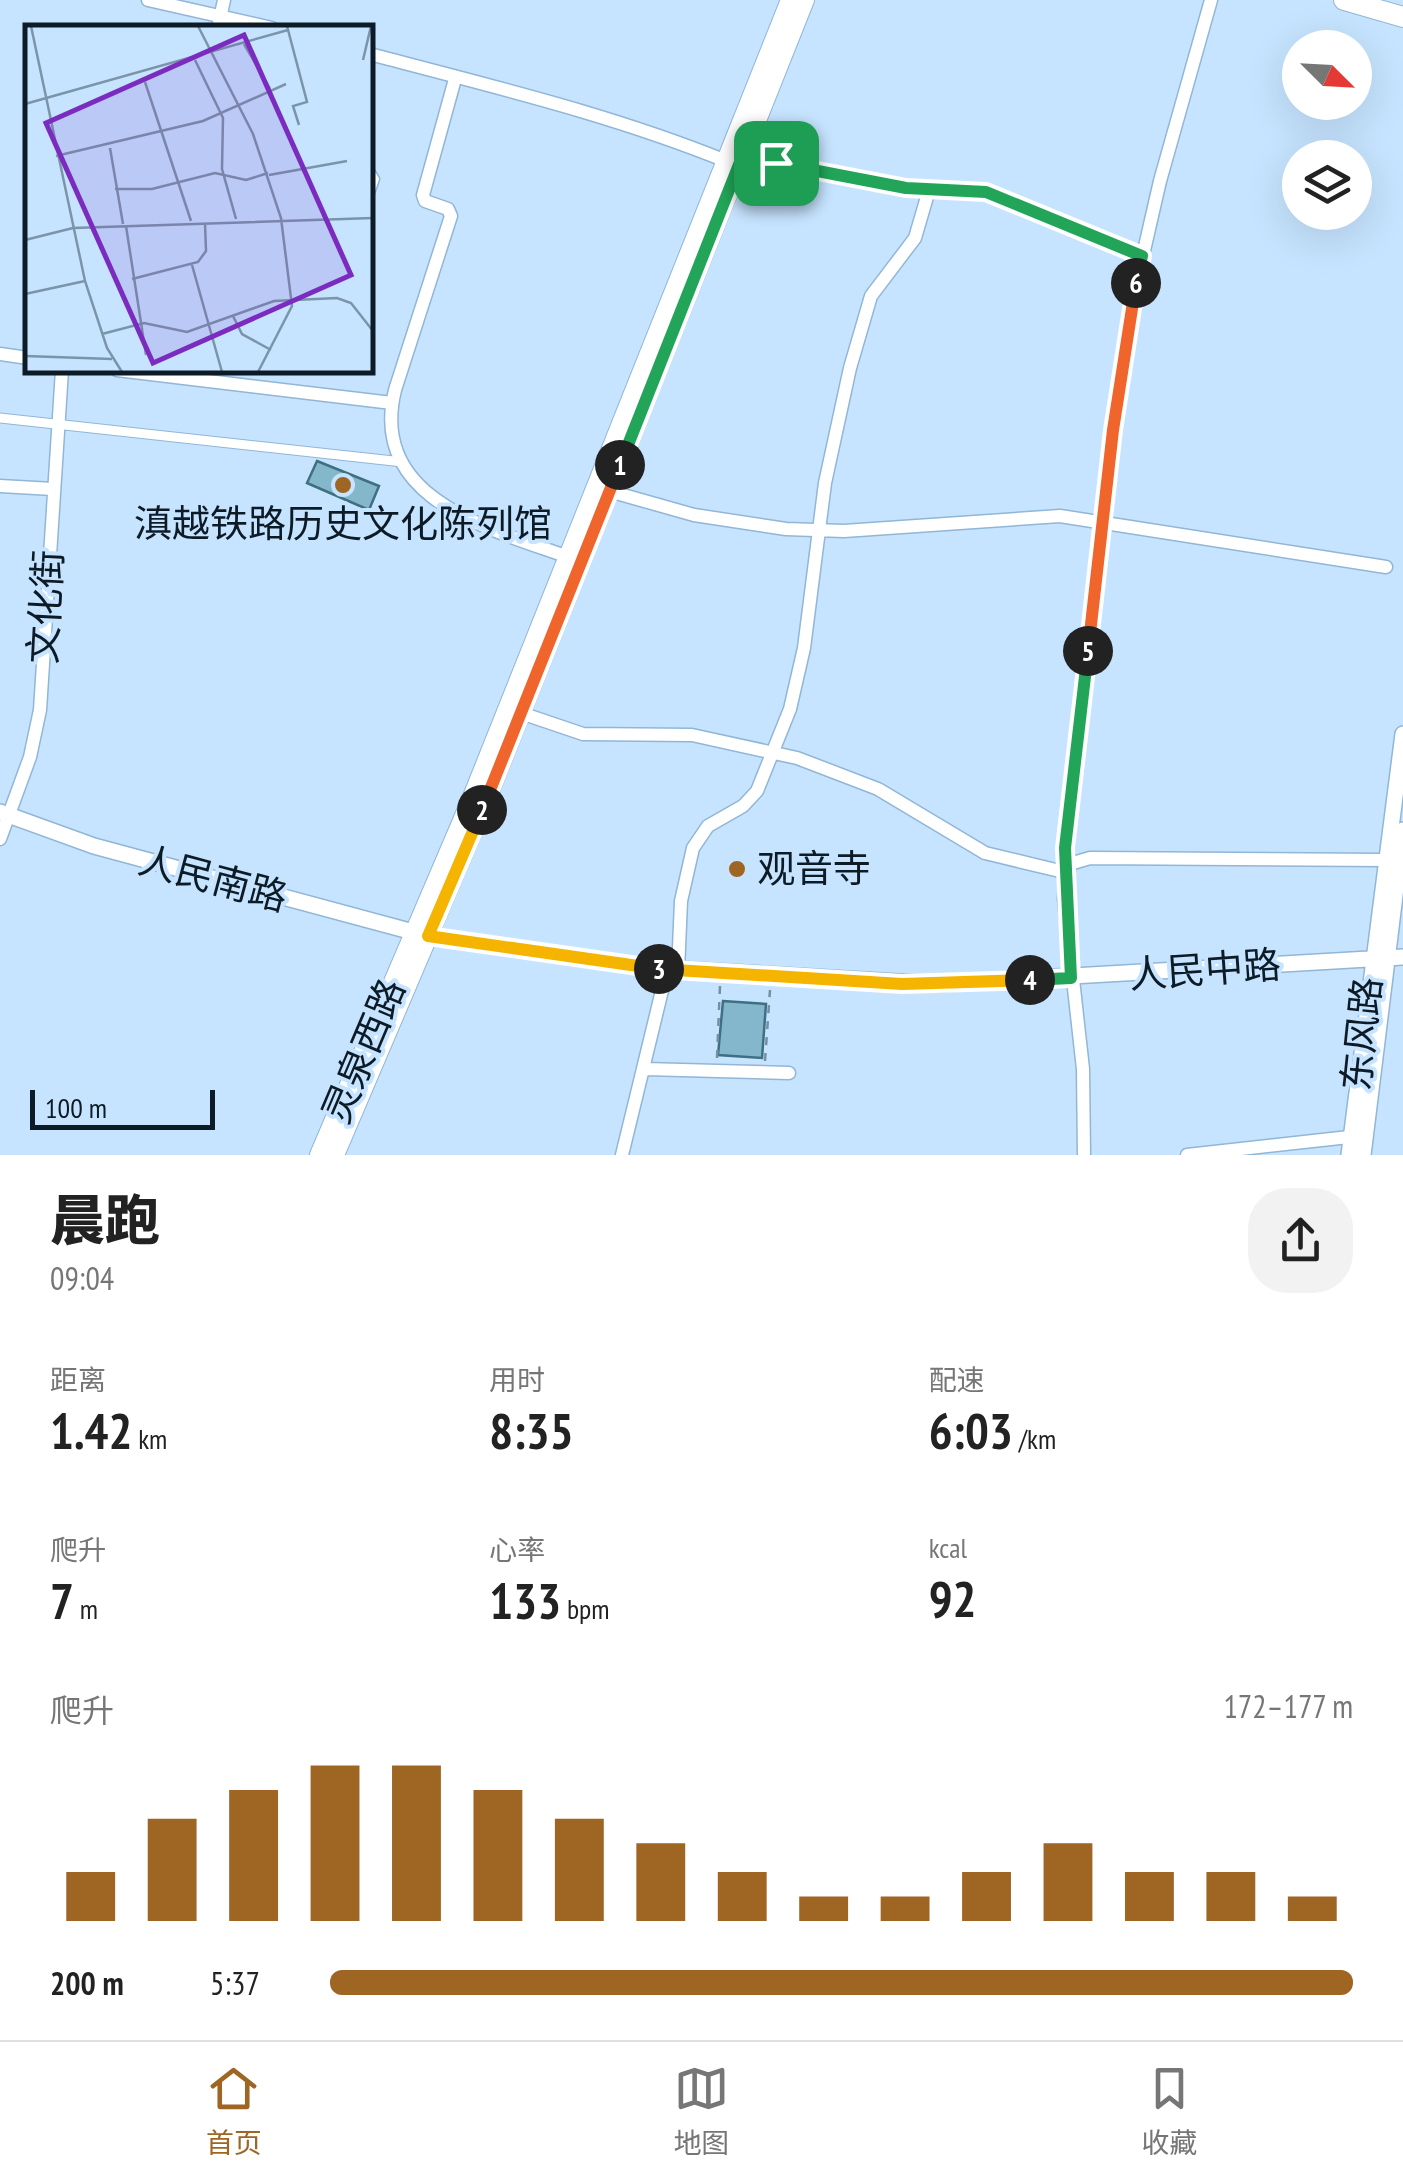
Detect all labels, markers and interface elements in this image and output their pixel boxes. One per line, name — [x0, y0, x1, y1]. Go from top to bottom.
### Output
inset map — [25, 25, 372, 372]
north arrow — [1282, 30, 1372, 120]
map controls — [1282, 30, 1372, 230]
pin — [734, 121, 819, 206]
icon: arrive — [749, 136, 804, 191]
button: layers — [1282, 140, 1372, 230]
pin: 6 — [1111, 258, 1161, 308]
text: 6 — [1129, 264, 1143, 301]
pin: 1 — [595, 440, 645, 490]
text: 1 — [613, 446, 627, 483]
marker: 滇越铁路历史文化陈列馆 — [332, 474, 354, 496]
place label: 滇越铁路历史文化陈列馆 — [134, 498, 552, 547]
street label: 文化街 — [17, 549, 72, 665]
pin: 5 — [1063, 626, 1113, 676]
text: 5 — [1081, 632, 1095, 669]
pin: 2 — [457, 785, 507, 835]
text: 2 — [475, 791, 489, 828]
street label: 人民南路 — [134, 834, 293, 921]
place label: 观音寺 — [757, 843, 871, 892]
marker: 观音寺 — [726, 858, 748, 880]
street label: 人民中路 — [1127, 939, 1282, 998]
pin: 3 — [634, 944, 684, 994]
text: 3 — [652, 950, 666, 987]
pin: 4 — [1005, 955, 1055, 1005]
text: 4 — [1023, 961, 1037, 998]
street label: 灵泉西路 — [310, 971, 415, 1130]
street label: 东风路 — [1330, 975, 1391, 1093]
scale bar — [30, 1085, 215, 1130]
text: 100 m — [45, 1089, 107, 1126]
text: 晨跑 — [50, 1184, 160, 1255]
button: share — [1248, 1188, 1353, 1293]
text: 09:04 — [50, 1257, 114, 1299]
text: 距离 — [50, 1361, 106, 1398]
text: 用时 — [489, 1361, 545, 1398]
text: 配速 — [929, 1361, 985, 1398]
text: 1.42 — [50, 1398, 132, 1463]
text: 8:35 — [489, 1398, 574, 1463]
text: 6:03 — [929, 1398, 1013, 1463]
text: km — [132, 1420, 167, 1457]
text: /km — [1013, 1420, 1056, 1457]
text: kcal — [929, 1529, 967, 1566]
text: 爬升 — [50, 1531, 106, 1568]
text: 心率 — [489, 1531, 545, 1568]
text: 92 — [929, 1566, 976, 1631]
text: 7 — [50, 1568, 74, 1633]
text: 133 — [489, 1568, 561, 1633]
text: m — [74, 1590, 98, 1627]
text: bpm — [561, 1590, 610, 1627]
text: 172–177 m — [1223, 1685, 1353, 1727]
text: 爬升 — [50, 1689, 114, 1731]
text: 200 m — [50, 1962, 124, 2004]
text: 5:37 — [210, 1962, 260, 2004]
tab: 首页 — [206, 2061, 262, 2161]
tab: 地图 — [673, 2061, 729, 2161]
tab: 收藏 — [1141, 2061, 1197, 2161]

